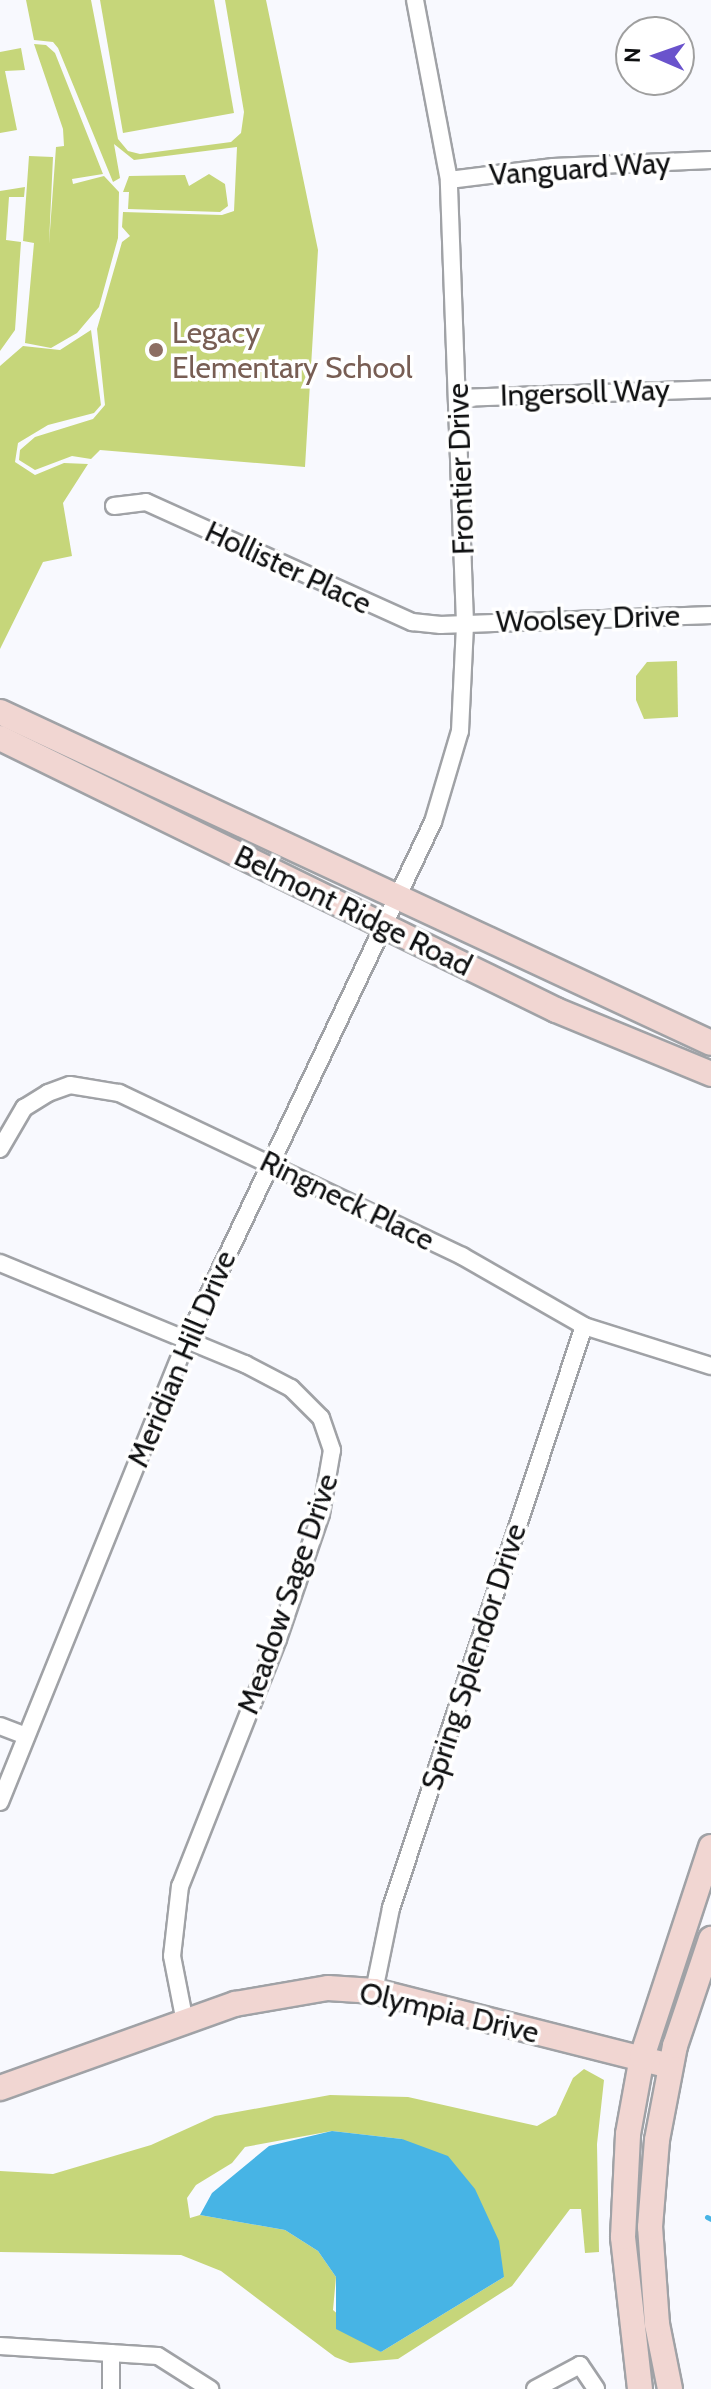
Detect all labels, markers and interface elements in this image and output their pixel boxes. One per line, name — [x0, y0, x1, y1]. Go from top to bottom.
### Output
north arrow — [615, 16, 695, 96]
text: N — [619, 47, 646, 63]
street label: Vanguard Way — [488, 145, 672, 193]
place label: Legacy Elementary School — [172, 315, 412, 386]
marker: Legacy Elementary School — [147, 341, 165, 359]
street label: Ingersoll Way — [499, 372, 671, 414]
street label: Frontier Drive — [440, 383, 482, 555]
street label: Hollister Place — [199, 514, 377, 622]
street label: Woolsey Drive — [495, 598, 681, 640]
street label: Belmont Ridge Road — [228, 838, 478, 984]
street label: Ringneck Place — [254, 1143, 440, 1259]
street label: Meridian Hill Drive — [120, 1245, 244, 1473]
street label: Meadow Sage Drive — [230, 1469, 346, 1719]
street label: Spring Splendor Drive — [414, 1519, 534, 1795]
street label: Olympia Drive — [356, 1975, 542, 2051]

